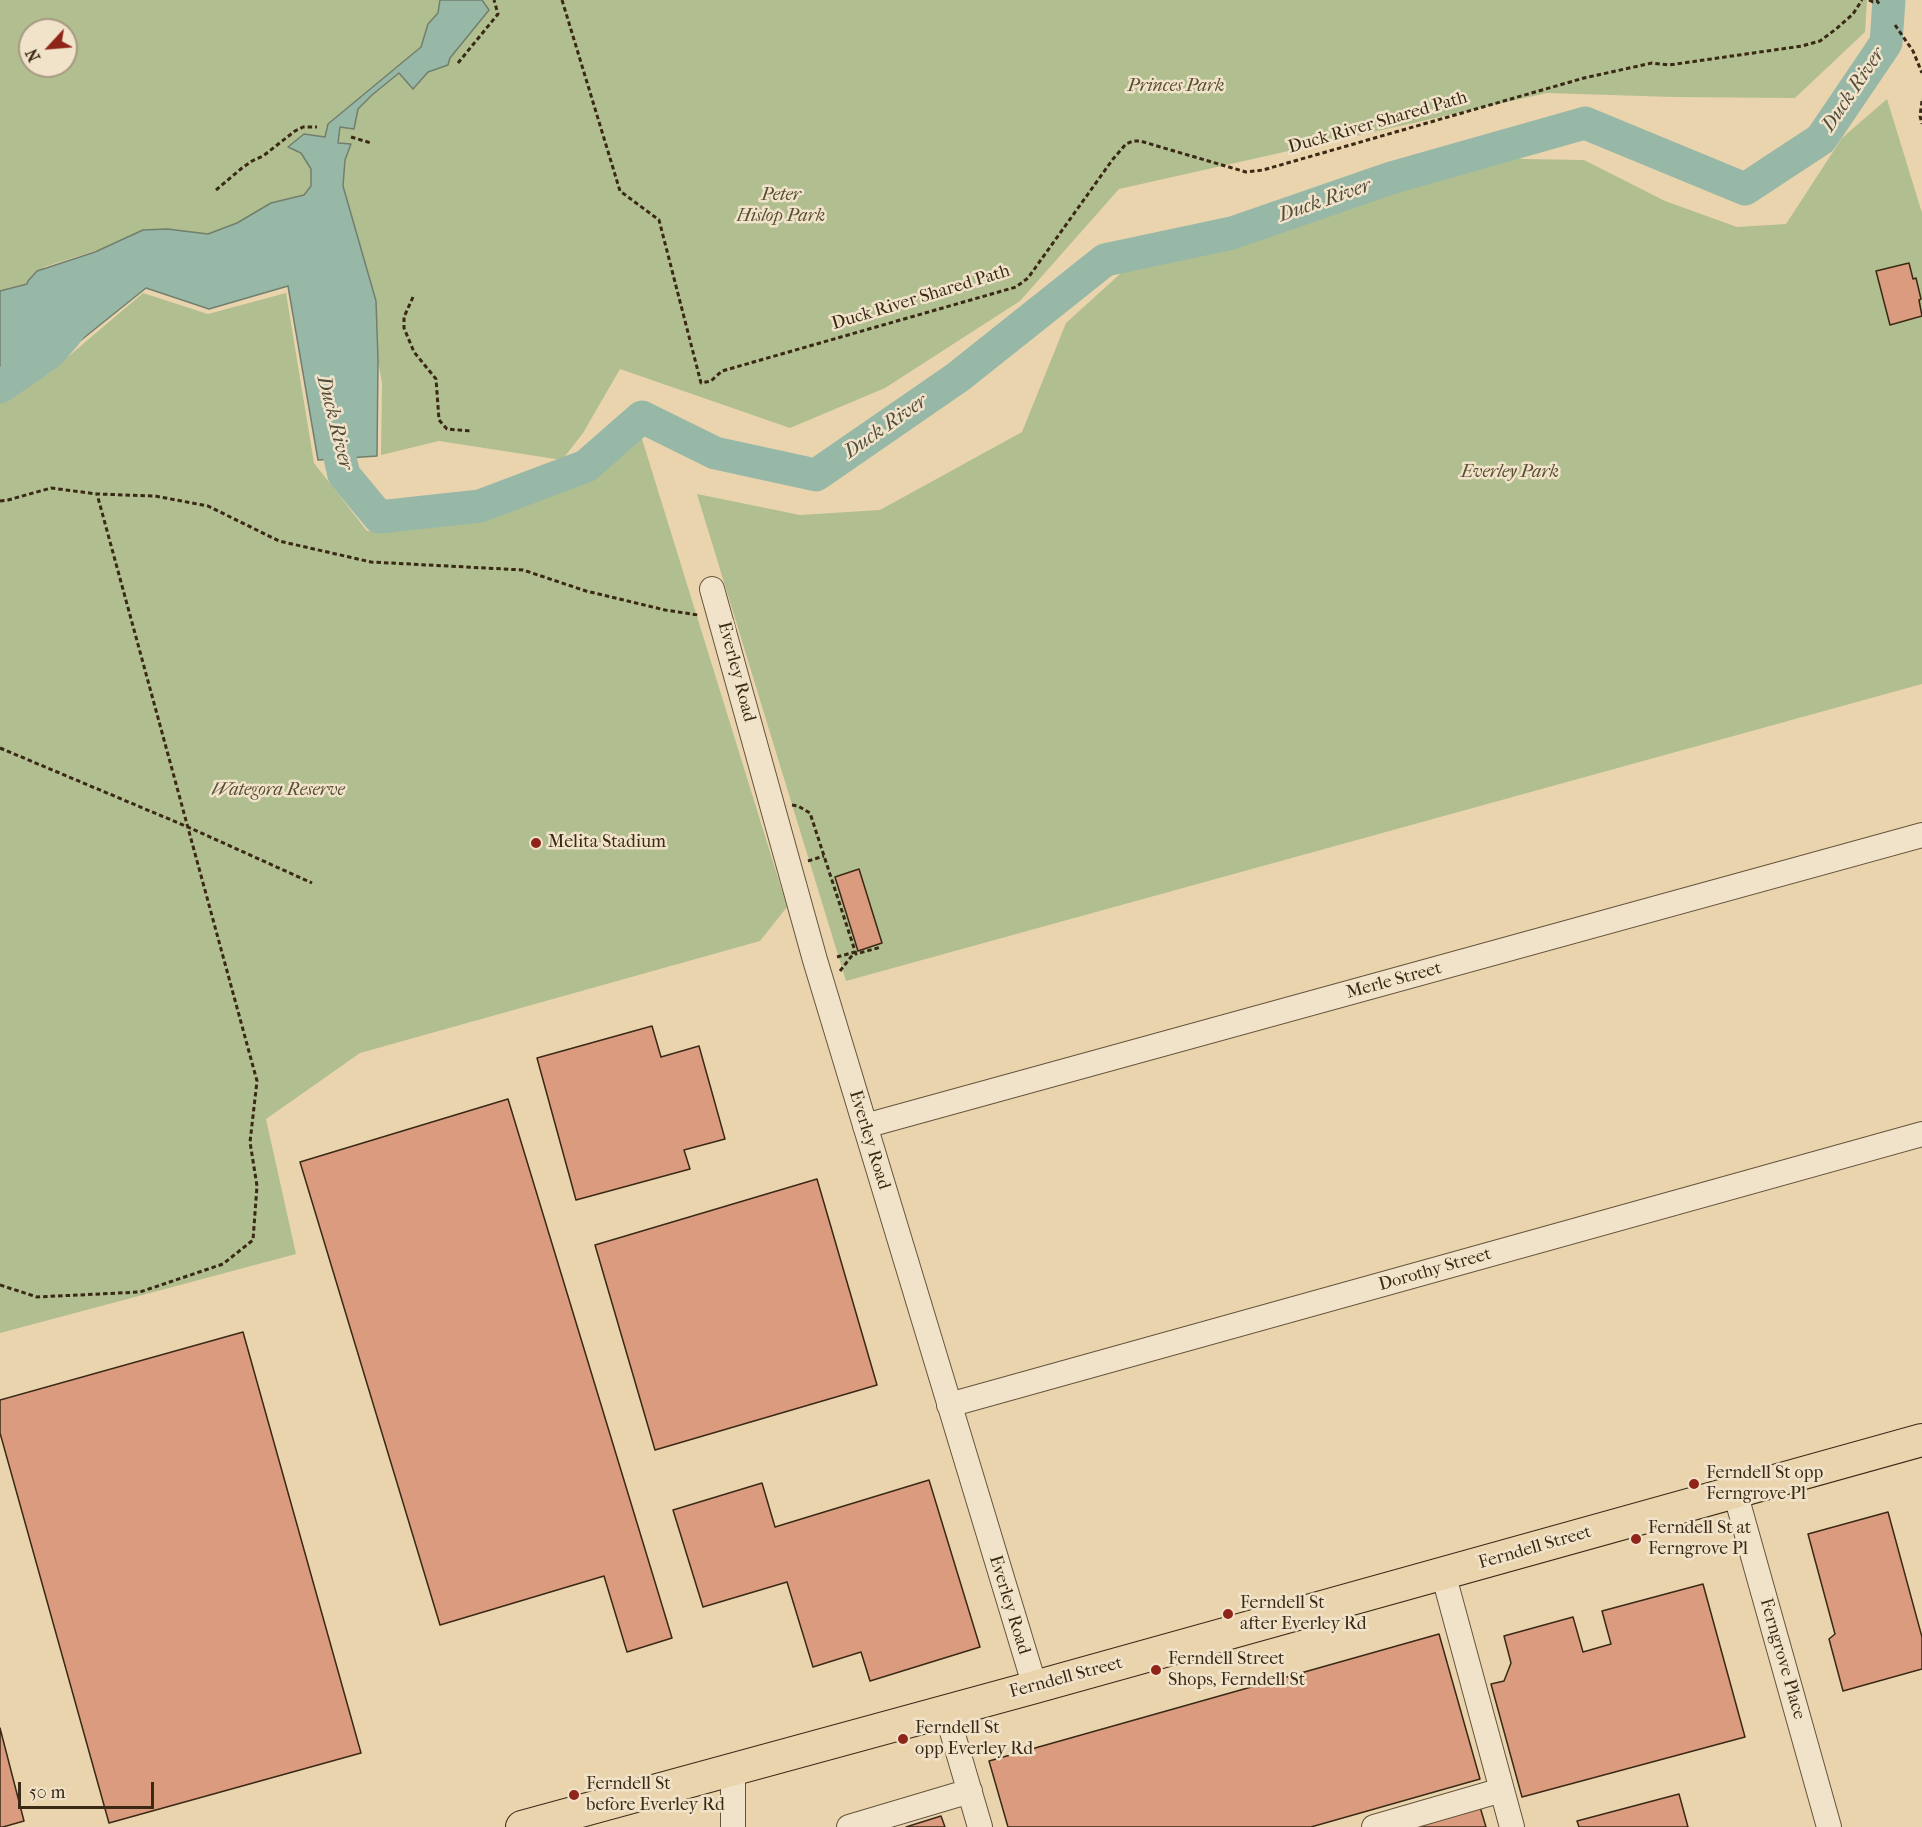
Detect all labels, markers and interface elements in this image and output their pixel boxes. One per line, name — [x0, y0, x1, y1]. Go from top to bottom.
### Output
north arrow — [18, 18, 78, 78]
water label: Duck River — [1817, 44, 1891, 136]
text: N — [22, 46, 44, 65]
park label: Princes Park — [1128, 76, 1224, 98]
street label: Duck River Shared Path — [1286, 87, 1470, 159]
water label: Duck River — [1276, 174, 1374, 228]
park label: Peter Hislop Park — [737, 185, 825, 228]
street label: Duck River Shared Path — [829, 261, 1013, 335]
water label: Duck River — [311, 374, 357, 472]
water label: Duck River — [840, 390, 932, 464]
park label: Everley Park — [1461, 462, 1559, 484]
street label: Everley Road — [712, 620, 760, 724]
park label: Wategora Reserve — [211, 780, 345, 802]
place label: Melita Stadium — [548, 832, 666, 854]
marker: Melita Stadium — [529, 836, 543, 850]
street label: Merle Street — [1344, 958, 1444, 1004]
street label: Everley Road — [844, 1088, 894, 1192]
street label: Dorothy Street — [1376, 1244, 1494, 1296]
place label: Ferndell St opp Ferngrove Pl — [1706, 1463, 1823, 1506]
marker: Ferndell St opp Ferngrove Pl — [1687, 1477, 1701, 1491]
place label: Ferndell St at Ferngrove Pl — [1648, 1518, 1751, 1561]
street label: Ferndell Street — [1476, 1522, 1594, 1574]
marker: Ferndell St at Ferngrove Pl — [1629, 1532, 1643, 1546]
street label: Everley Road — [984, 1553, 1034, 1657]
place label: Ferndell St after Everley Rd — [1240, 1593, 1367, 1636]
street label: Ferngrove Place — [1754, 1596, 1810, 1722]
marker: Ferndell St after Everley Rd — [1221, 1607, 1235, 1621]
place label: Ferndell Street Shops, Ferndell St — [1168, 1649, 1305, 1692]
street label: Ferndell Street — [1007, 1652, 1125, 1704]
marker: Ferndell Street Shops, Ferndell St — [1149, 1663, 1163, 1677]
place label: Ferndell St opp Everley Rd — [915, 1718, 1033, 1760]
marker: Ferndell St opp Everley Rd — [896, 1732, 910, 1746]
scale bar — [21, 1770, 158, 1808]
place label: Ferndell St before Everley Rd — [586, 1774, 725, 1816]
text: 50 m — [29, 1782, 65, 1803]
marker: Ferndell St before Everley Rd — [567, 1788, 581, 1802]

